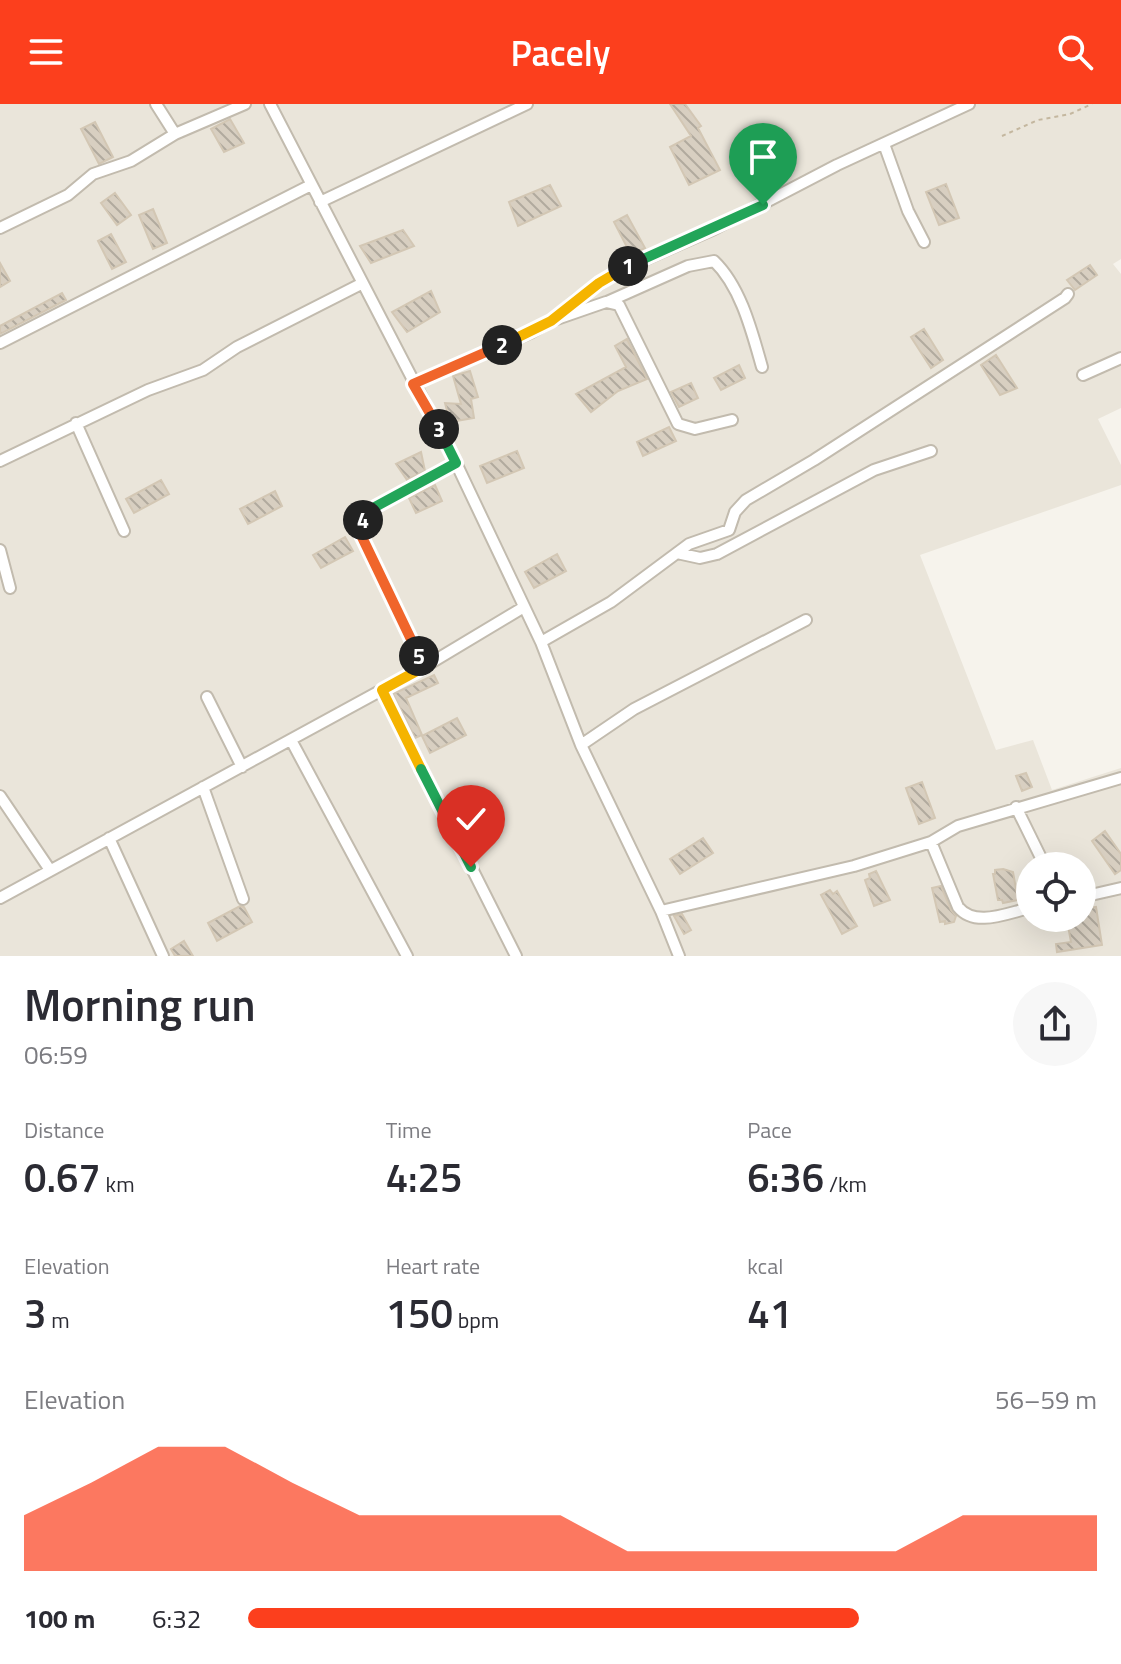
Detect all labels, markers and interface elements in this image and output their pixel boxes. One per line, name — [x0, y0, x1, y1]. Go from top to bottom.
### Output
text: Pacely — [510, 25, 611, 80]
icon: menu — [24, 30, 68, 74]
icon: search — [1053, 30, 1097, 74]
pin — [729, 123, 797, 205]
icon: arrive — [741, 135, 785, 179]
pin: 1 — [608, 246, 648, 286]
text: 1 — [622, 249, 634, 283]
pin: 2 — [482, 325, 522, 365]
text: 2 — [496, 328, 508, 362]
pin: 3 — [419, 409, 459, 449]
text: 3 — [433, 412, 445, 446]
pin: 4 — [343, 500, 383, 540]
text: 4 — [357, 503, 369, 537]
pin: 5 — [399, 636, 439, 676]
text: 5 — [413, 639, 425, 673]
pin — [437, 785, 505, 867]
icon: check — [449, 797, 493, 841]
map controls — [1016, 852, 1096, 932]
button: locate — [1016, 852, 1096, 932]
text: Morning run — [24, 971, 256, 1038]
button: share — [1013, 982, 1097, 1066]
text: 06:59 — [24, 1035, 88, 1074]
text: Distance — [24, 1113, 104, 1147]
text: Time — [386, 1113, 432, 1147]
text: Pace — [747, 1113, 792, 1147]
text: 0.67 — [24, 1147, 101, 1208]
text: 4:25 — [386, 1147, 462, 1208]
text: 6:36 — [747, 1147, 824, 1208]
text: km — [101, 1167, 135, 1201]
text: /km — [824, 1167, 867, 1201]
text: Elevation — [24, 1249, 110, 1283]
text: Heart rate — [386, 1249, 480, 1283]
text: kcal — [747, 1249, 783, 1283]
text: 3 — [24, 1283, 46, 1344]
text: 150 — [386, 1283, 453, 1344]
text: 41 — [747, 1283, 792, 1344]
text: m — [46, 1303, 70, 1337]
text: bpm — [453, 1303, 499, 1337]
text: Elevation — [24, 1380, 125, 1419]
text: 56–59 m — [995, 1380, 1097, 1419]
text: 100 m — [24, 1599, 95, 1638]
text: 6:32 — [152, 1599, 201, 1638]

